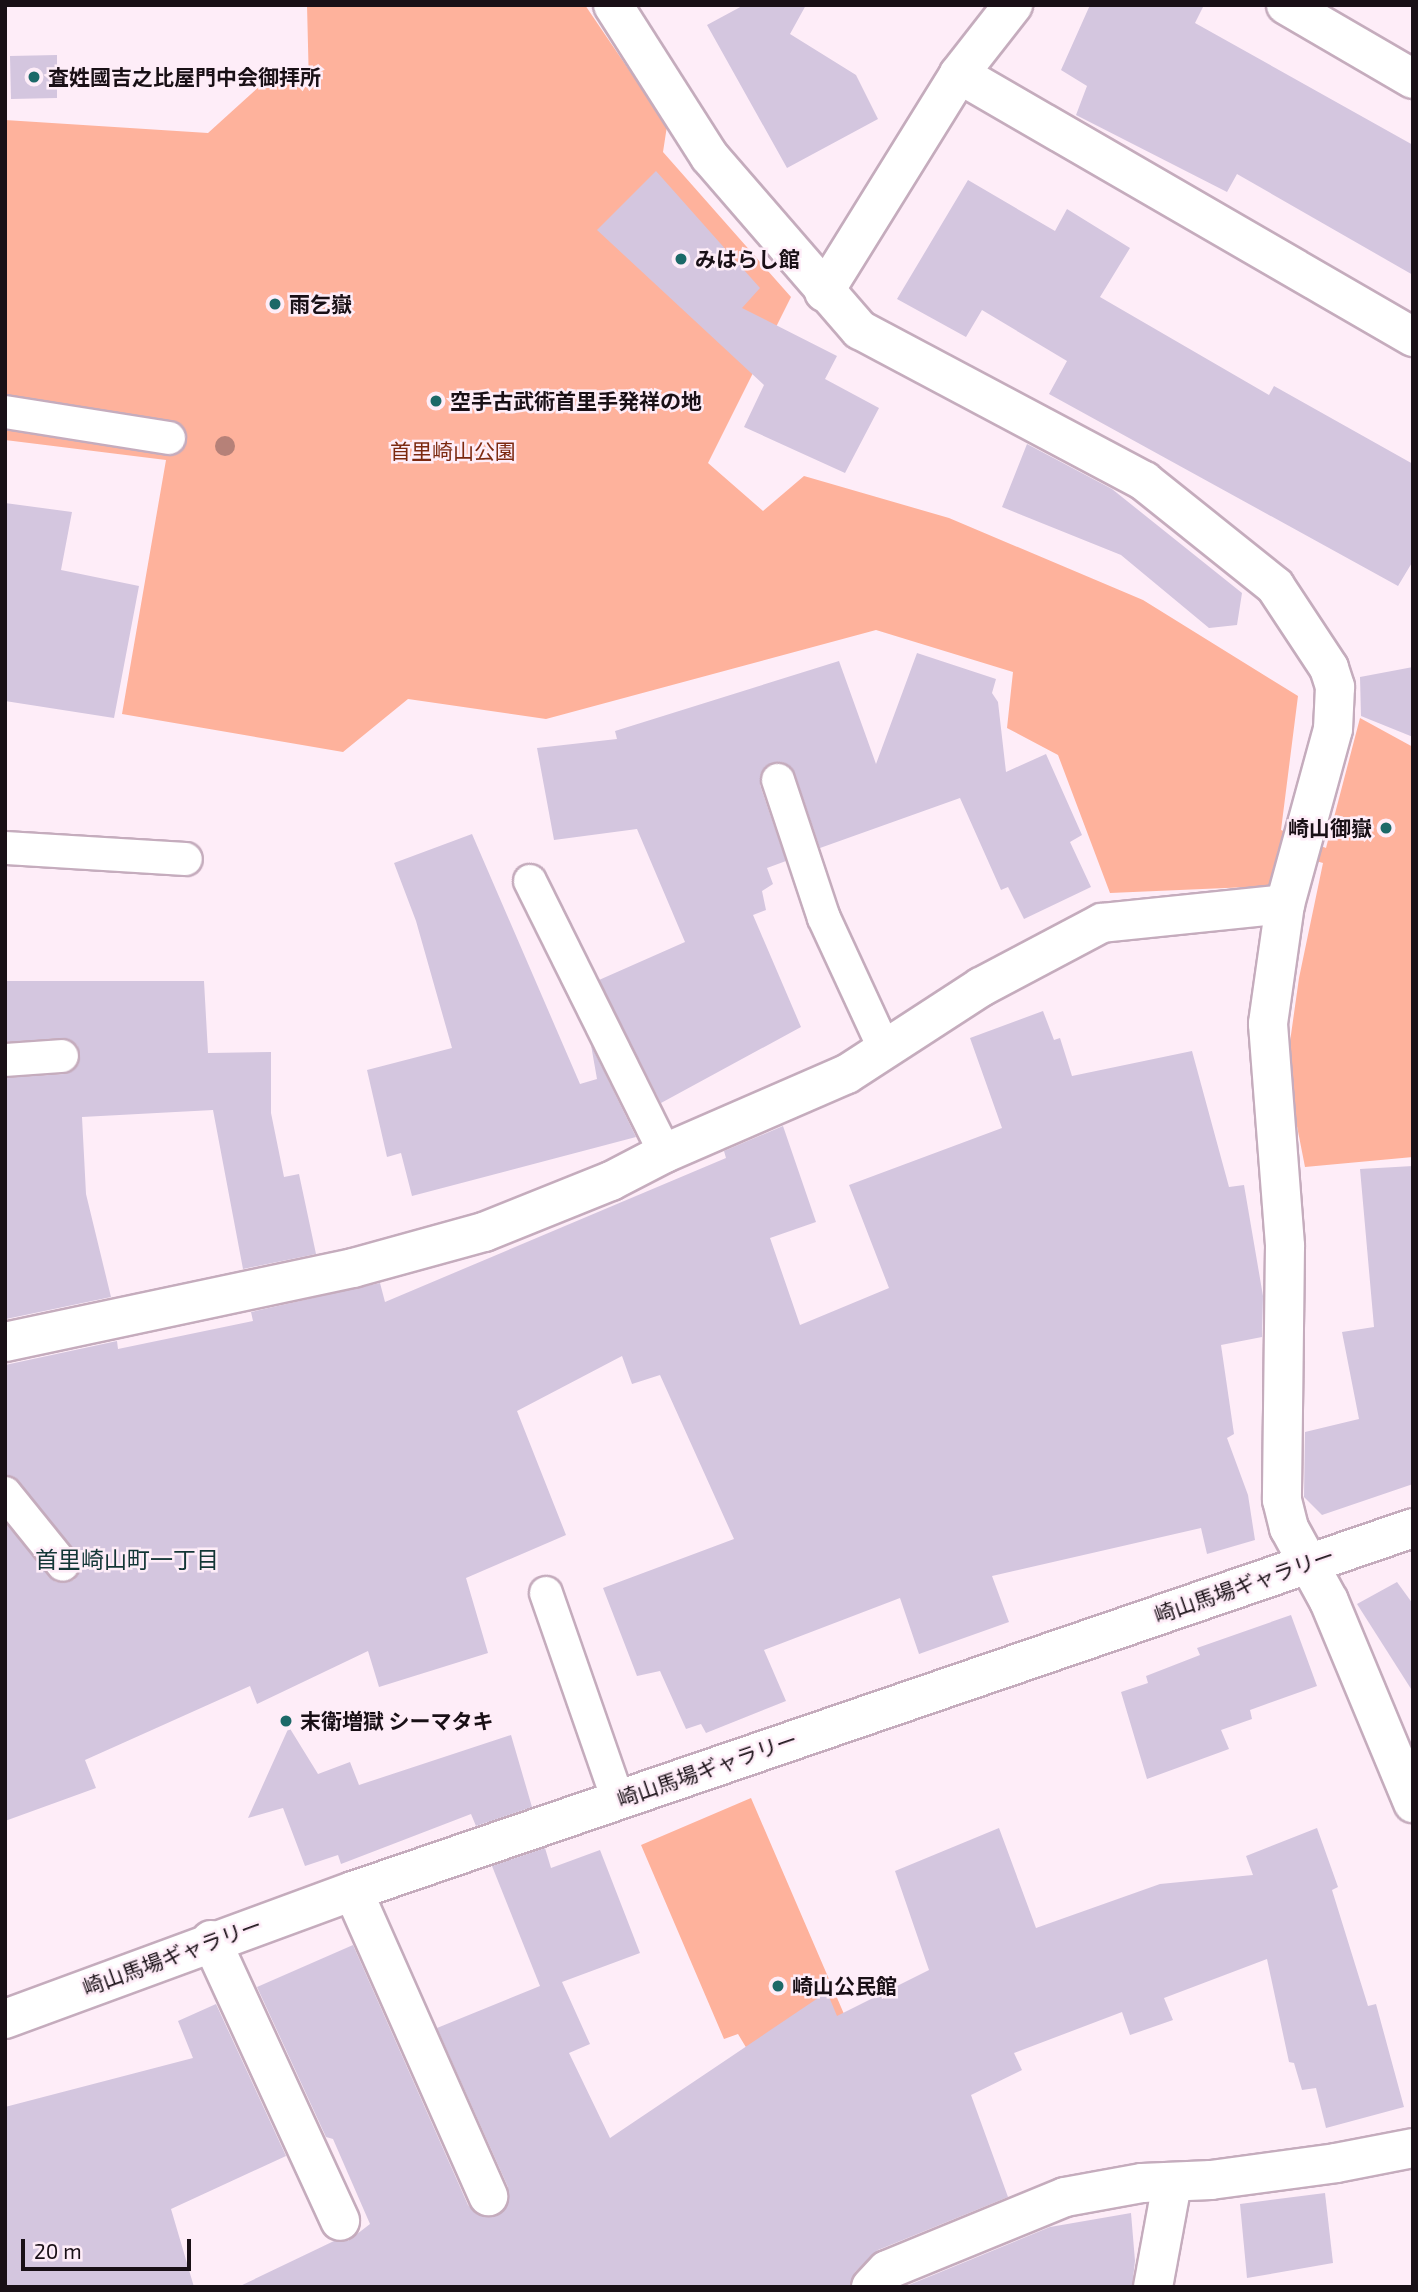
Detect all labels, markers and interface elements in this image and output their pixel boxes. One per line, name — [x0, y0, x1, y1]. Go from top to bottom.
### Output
place label: 査姓國吉之比屋門中会御拝所 — [48, 64, 321, 90]
marker: 査姓國吉之比屋門中会御拝所 — [26, 69, 42, 85]
place label: みはらし館 — [695, 246, 800, 272]
marker: みはらし館 — [673, 251, 689, 267]
place label: 雨乞嶽 — [289, 291, 352, 317]
marker: 雨乞嶽 — [267, 296, 283, 312]
place label: 空手古武術首里手発祥の地 — [450, 388, 702, 414]
marker: 空手古武術首里手発祥の地 — [428, 393, 444, 409]
park label: 首里崎山公園 — [390, 438, 516, 464]
place label: 崎山御嶽 — [1288, 815, 1372, 841]
marker: 崎山御嶽 — [1378, 820, 1394, 836]
street label: 崎山馬場ギャラリー — [1151, 1542, 1337, 1628]
district label: 首里崎山町一丁目 — [35, 1545, 219, 1573]
place label: 末衛増獄 シーマタキ — [300, 1708, 494, 1734]
marker: 末衛増獄 シーマタキ — [278, 1713, 294, 1729]
street label: 崎山馬場ギャラリー — [614, 1726, 800, 1812]
street label: 崎山馬場ギャラリー — [79, 1912, 265, 2000]
place label: 崎山公民館 — [792, 1973, 897, 1999]
marker: 崎山公民館 — [770, 1978, 786, 1994]
scale bar — [24, 2226, 194, 2270]
text: 20 m — [34, 2238, 82, 2263]

